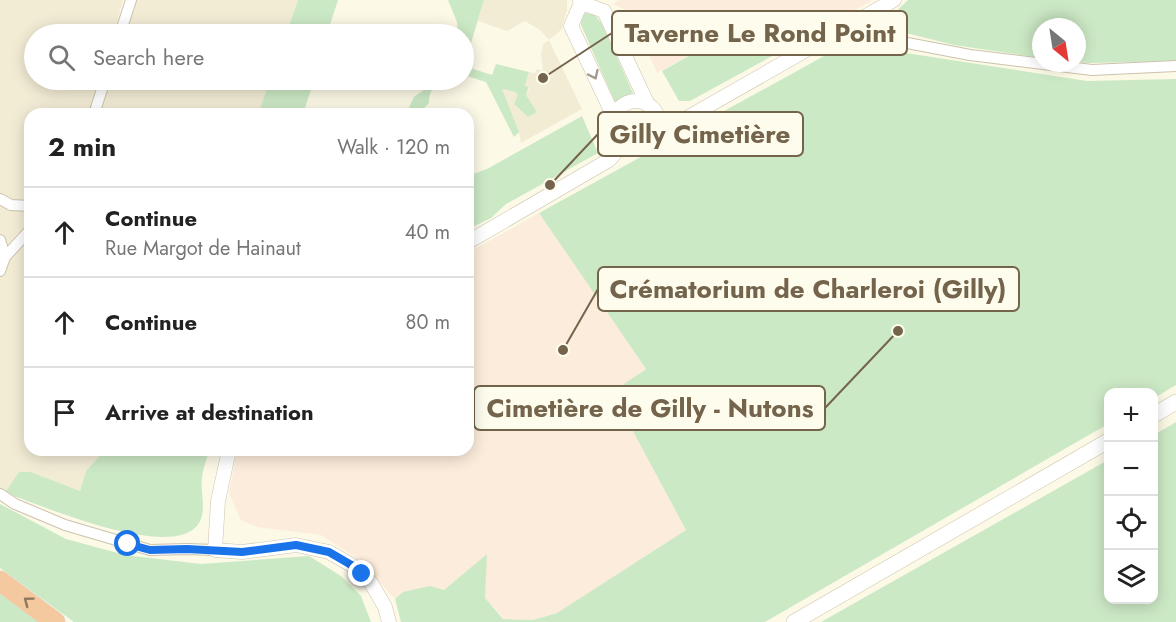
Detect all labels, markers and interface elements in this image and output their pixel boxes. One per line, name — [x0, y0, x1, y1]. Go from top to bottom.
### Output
callout: Taverne Le Rond Point — [612, 11, 907, 55]
text: Taverne Le Rond Point — [625, 14, 896, 52]
north arrow — [1032, 18, 1086, 72]
search box — [24, 24, 474, 90]
icon: search — [45, 41, 78, 74]
text: Search here — [93, 41, 204, 73]
one-way arrow — [586, 68, 598, 79]
callout: Gilly Cimetière — [598, 112, 803, 156]
text: Gilly Cimetière — [610, 115, 791, 153]
text: 2 min — [48, 128, 116, 166]
text: Walk · 120 m — [337, 133, 450, 162]
text: Continue — [105, 202, 197, 234]
icon: ahead — [48, 216, 81, 249]
text: 40 m — [405, 218, 450, 247]
text: Rue Margot de Hainaut — [105, 234, 301, 263]
callout: Crématorium de Charleroi (Gilly) — [598, 267, 1019, 311]
text: Crématorium de Charleroi (Gilly) — [610, 270, 1006, 308]
icon: ahead — [48, 306, 81, 339]
text: Continue — [105, 306, 197, 338]
text: 80 m — [405, 308, 450, 337]
callout: Cimetière de Gilly - Nutons — [474, 386, 825, 430]
map controls — [1104, 388, 1158, 604]
button: + — [1104, 388, 1158, 442]
text: Cimetière de Gilly - Nutons — [486, 389, 814, 427]
icon: arrive — [48, 396, 81, 429]
text: Arrive at destination — [105, 396, 314, 428]
button: − — [1104, 442, 1158, 496]
button: locate — [1104, 496, 1158, 550]
route start — [114, 530, 140, 556]
button: layers — [1104, 550, 1158, 604]
route end — [348, 560, 374, 586]
one-way arrow — [23, 598, 34, 609]

